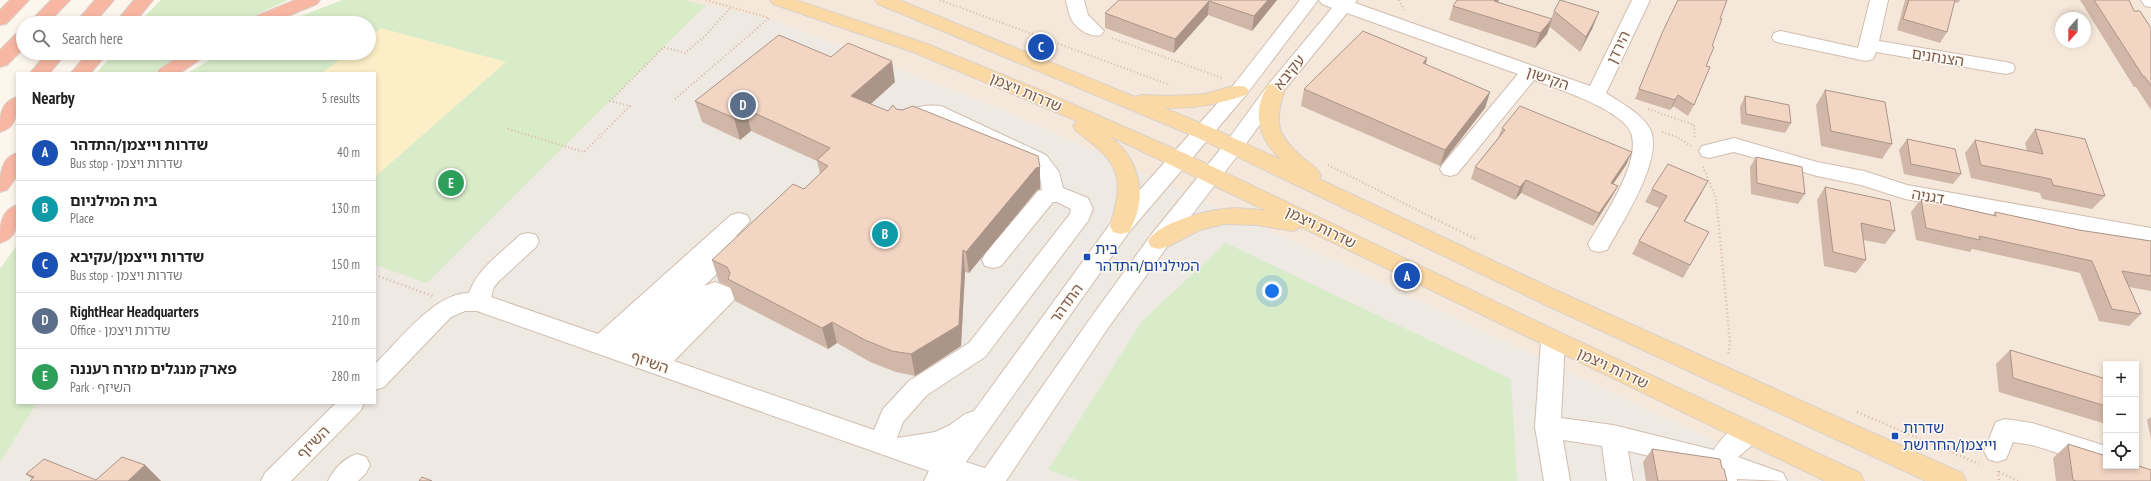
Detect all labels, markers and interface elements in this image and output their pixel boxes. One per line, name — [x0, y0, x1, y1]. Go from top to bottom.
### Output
north arrow — [2055, 12, 2091, 48]
search box — [16, 16, 376, 60]
icon: search — [30, 27, 52, 49]
street label: הירדן — [1602, 27, 1634, 67]
text: Search here — [62, 29, 123, 48]
pin: C — [1028, 32, 1054, 62]
street label: הצנחנים — [1910, 43, 1966, 71]
street label: עקיבא — [1269, 50, 1309, 93]
street label: הקישון — [1524, 62, 1572, 94]
street label: שדרות ויצמן — [987, 68, 1065, 116]
text: Nearby — [32, 87, 75, 109]
text: 5 results — [321, 90, 360, 107]
pin: D — [730, 90, 756, 120]
text: שדרות וייצמן/התדהר — [70, 135, 208, 154]
text: A — [42, 144, 48, 161]
text: 40 m — [337, 144, 360, 161]
text: Bus stop · שדרות ויצמן — [70, 155, 183, 172]
pin: E — [438, 168, 464, 198]
street label: דגניה — [1910, 184, 1946, 208]
text: בית המילניום — [70, 191, 157, 210]
text: B — [42, 200, 48, 217]
text: 130 m — [331, 200, 360, 217]
street label: שדרות ויצמן — [1282, 202, 1360, 252]
text: Place — [70, 210, 94, 227]
pin: B — [872, 219, 898, 249]
place label: בית המילניום/התדהר — [1095, 239, 1200, 275]
text: שדרות וייצמן/עקיבא — [70, 247, 204, 266]
marker: בית המילניום/התדהר — [1082, 252, 1092, 262]
text: C — [42, 256, 48, 273]
text: 150 m — [331, 256, 360, 273]
pin: A — [1394, 261, 1420, 291]
text: Bus stop · שדרות ויצמן — [70, 267, 183, 284]
street label: התדהר — [1045, 280, 1087, 326]
your location — [1262, 281, 1282, 301]
text: RightHear Headquarters — [70, 302, 199, 321]
text: D — [42, 312, 48, 329]
text: 210 m — [331, 312, 360, 329]
text: Office · שדרות ויצמן — [70, 322, 171, 339]
street label: שדרות ויצמן — [1574, 343, 1652, 393]
street label: השיזף — [628, 347, 672, 377]
text: פארק מנגלים מזרח רעננה — [70, 359, 237, 378]
map controls — [2103, 361, 2139, 469]
button: + — [2103, 361, 2139, 397]
text: E — [42, 368, 48, 385]
text: 280 m — [331, 368, 360, 385]
text: Park · השיזף — [70, 379, 131, 396]
button: − — [2103, 397, 2139, 433]
place label: שדרות וייצמן/החרושת — [1903, 418, 1997, 454]
street label: השיזף — [292, 421, 334, 463]
marker: שדרות וייצמן/החרושת — [1890, 431, 1900, 441]
button: locate — [2103, 433, 2139, 469]

